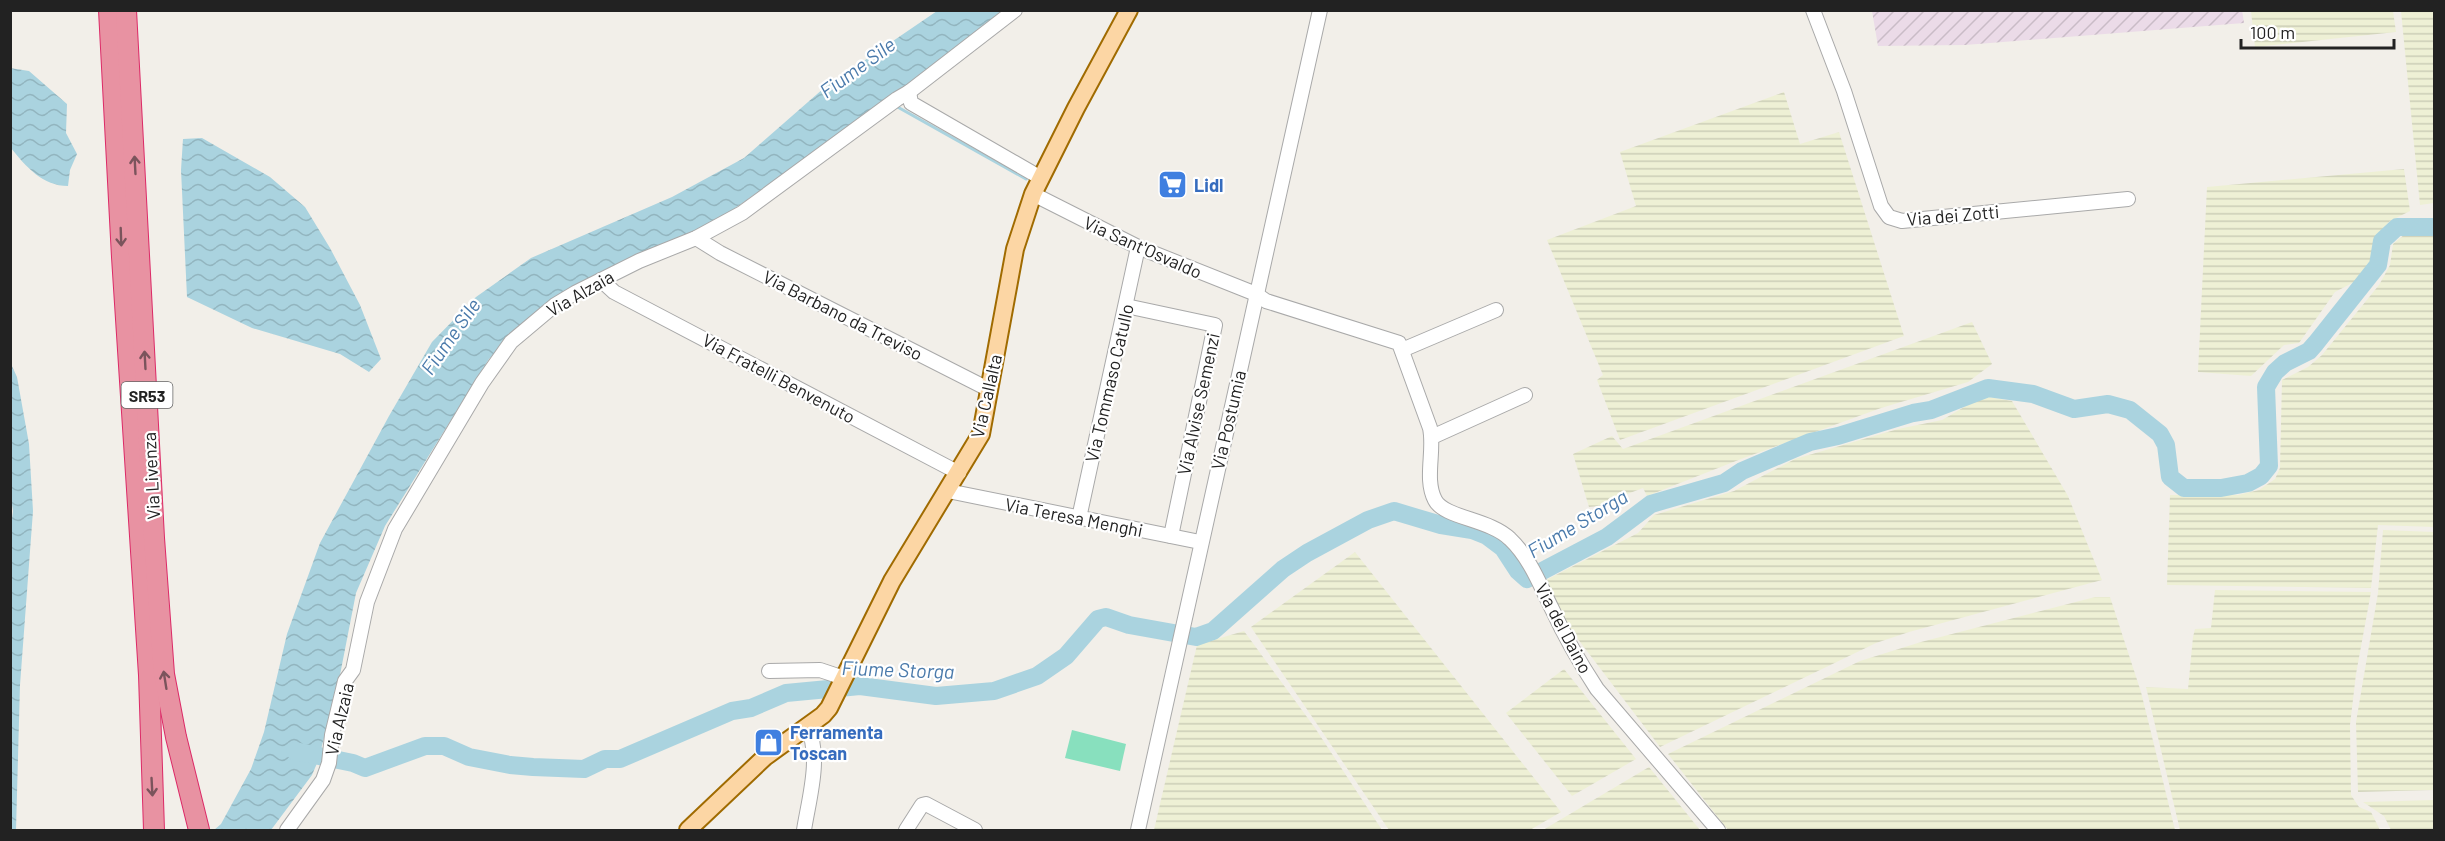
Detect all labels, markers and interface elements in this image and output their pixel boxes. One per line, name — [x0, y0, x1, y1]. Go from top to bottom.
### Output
scale bar — [2241, 12, 2394, 50]
text: 100 m — [2250, 21, 2295, 43]
water label: Fiume Sile — [815, 32, 899, 102]
one-way arrow — [130, 155, 141, 175]
supermarket icon: Lidl — [1157, 169, 1189, 201]
place label: Lidl — [1194, 174, 1223, 196]
street label: Via dei Zotti — [1906, 200, 2000, 230]
street label: Via Sant'Osvaldo — [1081, 211, 1205, 283]
one-way arrow — [115, 226, 127, 246]
street label: Via Alzaia — [542, 265, 618, 321]
street label: Via Barbano da Treviso — [759, 265, 927, 365]
water label: Fiume Sile — [415, 293, 485, 379]
street label: Via Tommaso Catullo — [1080, 302, 1138, 464]
street label: Via Fratelli Benvenuto — [699, 328, 859, 428]
street label: Via Alvise Semenzi — [1172, 331, 1224, 477]
one-way arrow — [139, 350, 150, 370]
street label: Via Callalta — [966, 352, 1006, 440]
street label: Via Postumia — [1206, 368, 1250, 472]
road number: SR53 — [122, 382, 172, 408]
street label: Via Livenza — [138, 432, 164, 520]
water label: Fiume Storga — [1522, 484, 1632, 562]
street label: Via Teresa Menghi — [1003, 493, 1145, 541]
street label: Via del Daino — [1531, 579, 1597, 677]
water label: Fiume Storga — [841, 655, 955, 683]
one-way arrow — [160, 670, 171, 690]
street label: Via Alzaia — [320, 680, 358, 758]
place label: Ferramenta Toscan — [790, 721, 883, 764]
shop icon: Ferramenta Toscan — [753, 726, 785, 758]
one-way arrow — [147, 777, 158, 797]

